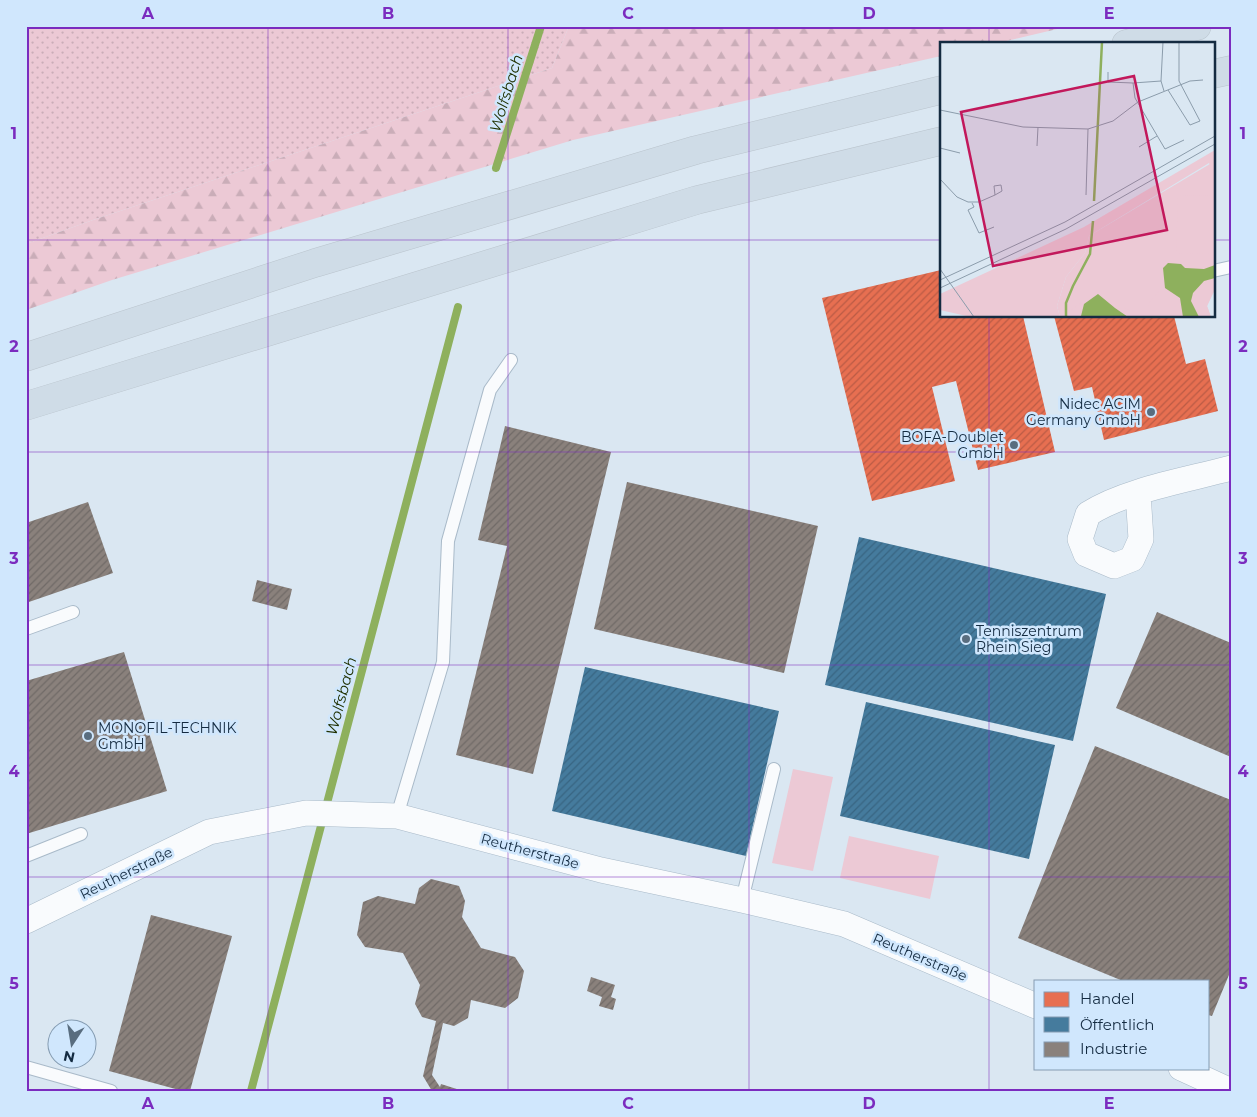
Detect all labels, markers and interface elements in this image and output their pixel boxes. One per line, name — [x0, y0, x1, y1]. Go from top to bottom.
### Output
text: A — [141, 4, 155, 23]
text: B — [382, 4, 394, 23]
text: C — [622, 4, 634, 23]
text: D — [862, 4, 876, 23]
text: E — [1104, 4, 1114, 23]
inset map — [940, 42, 1214, 318]
water label: Wolfsbach — [485, 52, 527, 134]
text: 1 — [11, 124, 17, 143]
text: 1 — [1240, 124, 1246, 143]
text: 2 — [9, 337, 19, 356]
text: 2 — [1238, 337, 1248, 356]
place label: Nidec ACIM Germany GmbH — [1026, 395, 1141, 429]
marker: Nidec ACIM Germany GmbH — [1145, 406, 1157, 418]
place label: BOFA-Doublet GmbH — [901, 428, 1004, 462]
marker: BOFA-Doublet GmbH — [1008, 439, 1020, 451]
text: 3 — [8, 549, 19, 568]
text: 3 — [1237, 549, 1248, 568]
place label: Tenniszentrum Rhein Sieg — [976, 622, 1082, 656]
marker: Tenniszentrum Rhein Sieg — [960, 633, 972, 645]
water label: Wolfsbach — [321, 655, 361, 737]
place label: MONOFIL-TECHNIK GmbH — [98, 719, 237, 753]
marker: MONOFIL-TECHNIK GmbH — [82, 730, 94, 742]
text: 4 — [8, 762, 20, 781]
text: 4 — [1237, 762, 1249, 781]
street label: Reutherstraße — [479, 829, 581, 873]
street label: Reutherstraße — [77, 843, 175, 903]
street label: Reutherstraße — [870, 929, 970, 985]
text: 5 — [9, 974, 19, 993]
text: 5 — [1238, 974, 1248, 993]
legend — [1034, 980, 1210, 1070]
text: Handel — [1080, 989, 1134, 1008]
text: Öffentlich — [1080, 1015, 1154, 1034]
north arrow — [48, 1020, 98, 1070]
text: Industrie — [1080, 1039, 1147, 1058]
text: N — [62, 1047, 77, 1067]
text: A — [141, 1094, 155, 1113]
text: B — [382, 1094, 394, 1113]
text: C — [622, 1094, 634, 1113]
text: D — [862, 1094, 876, 1113]
text: E — [1104, 1094, 1114, 1113]

